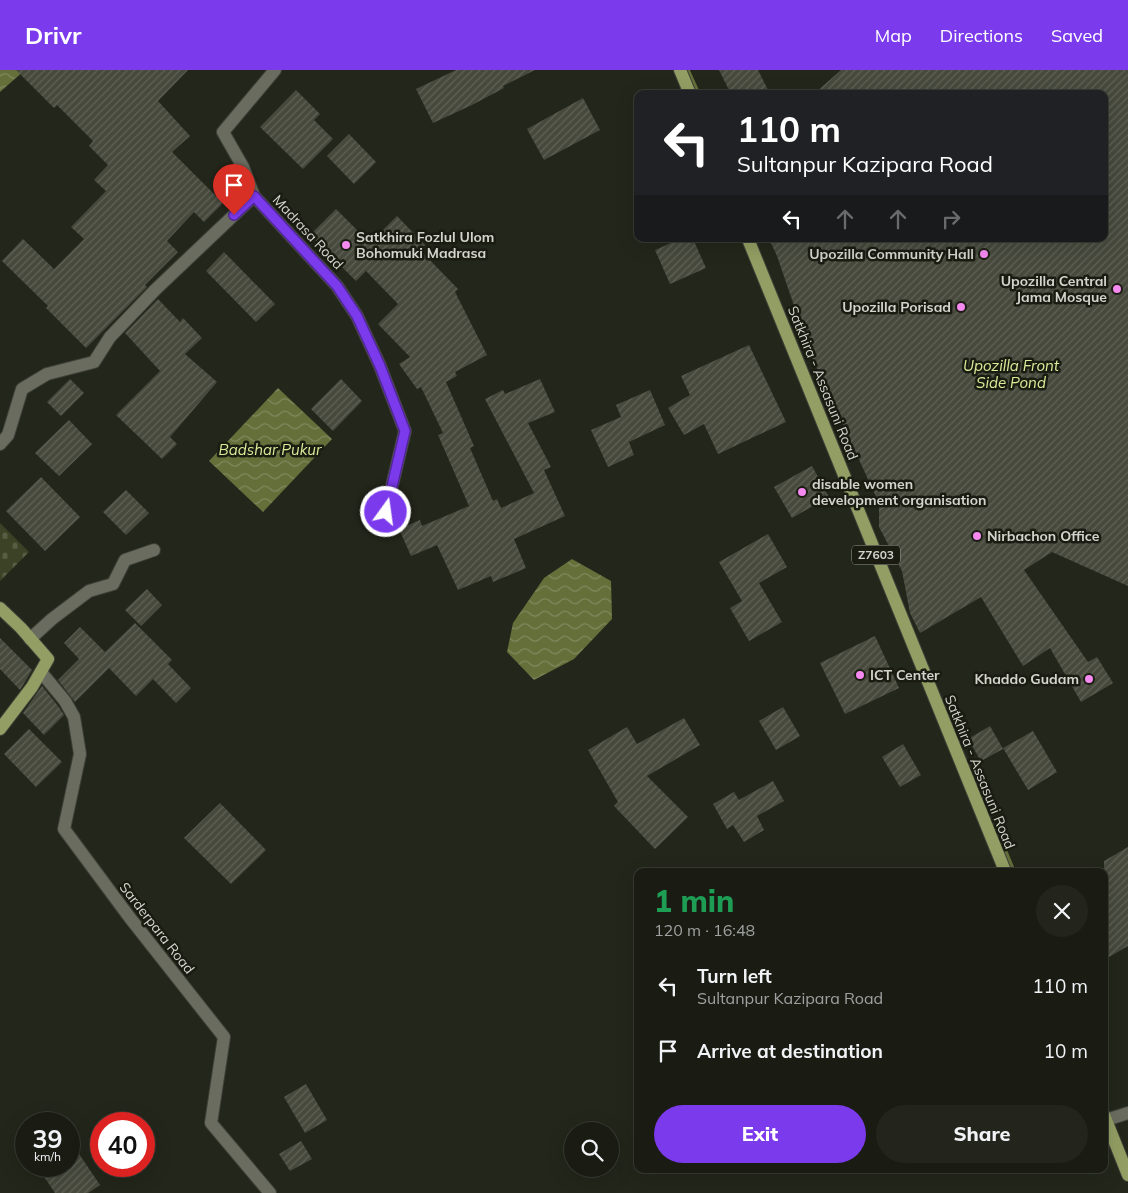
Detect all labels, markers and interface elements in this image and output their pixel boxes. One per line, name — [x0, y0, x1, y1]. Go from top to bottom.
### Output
text: Drivr — [25, 20, 81, 50]
text: Map — [875, 24, 912, 47]
text: Directions — [940, 24, 1023, 47]
text: Saved — [1051, 24, 1103, 47]
text: 110 m — [737, 107, 841, 151]
icon: left — [654, 110, 719, 175]
text: Sultanpur Kazipara Road — [737, 150, 993, 178]
pin — [213, 164, 255, 215]
icon: arrive — [220, 171, 248, 199]
street label: Madrasa Road — [269, 191, 347, 273]
icon: left — [778, 205, 806, 233]
icon: ahead — [831, 205, 859, 233]
icon: ahead — [884, 205, 912, 233]
icon: right — [937, 205, 965, 233]
place label: Satkhira Fozlul Ulom Bohomuki Madrasa — [356, 228, 494, 262]
marker: Satkhira Fozlul Ulom Bohomuki Madrasa — [340, 239, 352, 251]
place label: Upozilla Community Hall — [809, 245, 974, 263]
marker: Upozilla Community Hall — [978, 248, 990, 260]
place label: Upozilla Central Jama Mosque — [1001, 272, 1107, 306]
marker: Upozilla Central Jama Mosque — [1111, 283, 1123, 295]
place label: Upozilla Porisad — [842, 298, 951, 316]
marker: Upozilla Porisad — [955, 301, 967, 313]
street label: Satkhira - Assasuni Road — [784, 303, 862, 463]
water label: Upozilla Front Side Pond — [963, 356, 1060, 392]
water label: Badshar Pukur — [219, 440, 322, 459]
place label: disable women development organisation — [812, 475, 986, 509]
position arrow — [359, 485, 411, 537]
marker: disable women development organisation — [796, 486, 808, 498]
place label: Nirbachon Office — [987, 527, 1100, 545]
marker: Nirbachon Office — [971, 530, 983, 542]
road number: Z7603 — [852, 546, 900, 564]
place label: ICT Center — [870, 666, 940, 684]
marker: ICT Center — [854, 669, 866, 681]
place label: Khaddo Gudam — [974, 670, 1079, 688]
marker: Khaddo Gudam — [1083, 673, 1095, 685]
street label: Satkhira - Assasuni Road — [941, 692, 1019, 852]
street label: Sarderpara Road — [116, 879, 198, 977]
text: 1 min — [654, 882, 734, 920]
button: close — [1036, 885, 1088, 937]
text: 120 m · 16:48 — [654, 920, 755, 940]
text: Turn left — [697, 964, 772, 988]
icon: left — [654, 972, 682, 1000]
text: 110 m — [1032, 974, 1088, 998]
text: Sultanpur Kazipara Road — [697, 988, 883, 1008]
icon: arrive — [654, 1037, 682, 1065]
text: Arrive at destination — [697, 1039, 883, 1063]
text: 10 m — [1044, 1039, 1088, 1063]
button: Exit — [654, 1105, 866, 1163]
button: Share — [876, 1105, 1088, 1163]
speed limit sign: 40 — [90, 1112, 155, 1177]
map controls — [564, 1122, 619, 1177]
button: search — [564, 1122, 619, 1177]
text: 39 — [32, 1123, 63, 1154]
text: km/h — [34, 1149, 61, 1164]

